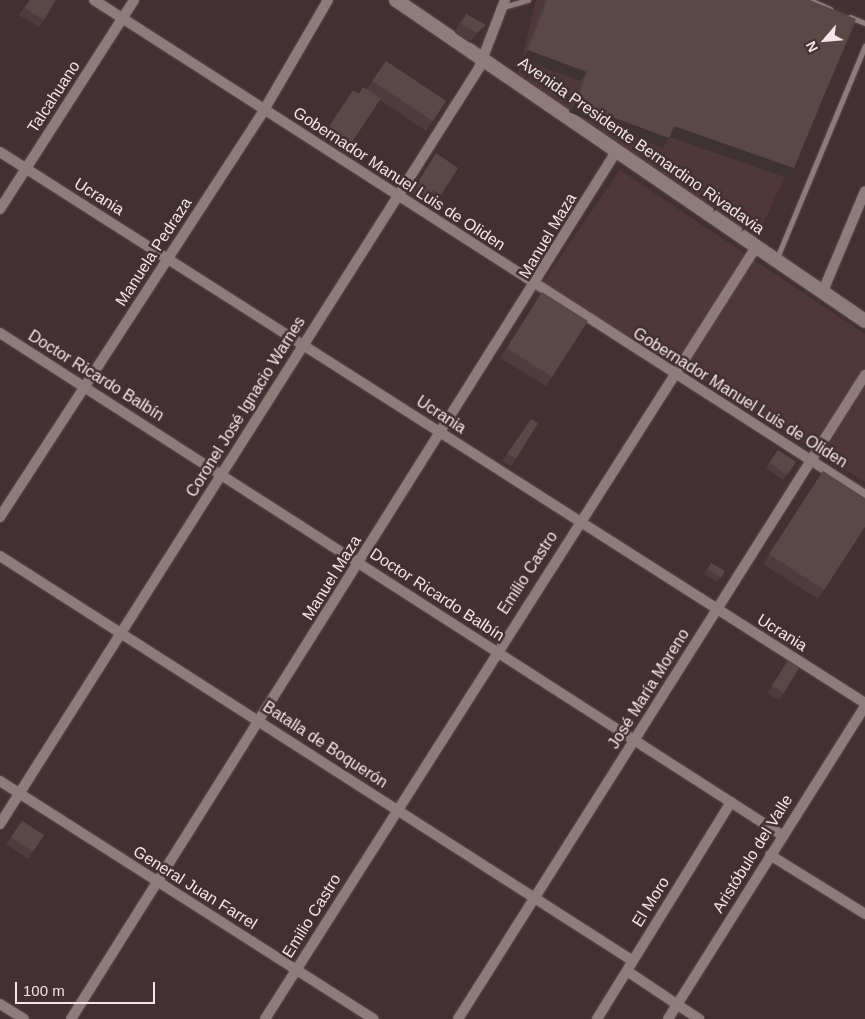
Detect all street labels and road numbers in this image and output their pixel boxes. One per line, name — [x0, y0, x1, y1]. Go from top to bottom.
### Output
street label: Avenida Presidente Bernardino Rivadavia — [514, 53, 768, 239]
street label: Talcahuano — [24, 57, 84, 137]
street label: Gobernador Manuel Luis de Oliden — [289, 103, 509, 255]
street label: Ucrania — [71, 174, 127, 220]
street label: Manuel Maza — [515, 190, 581, 282]
street label: Manuela Pedraza — [112, 194, 196, 310]
street label: Coronel José Ignacio Warnes — [182, 313, 310, 501]
street label: Gobernador Manuel Luis de Oliden — [629, 324, 851, 472]
street label: Doctor Ricardo Balbín — [25, 326, 167, 426]
street label: Ucrania — [413, 392, 469, 438]
street label: Emilio Castro — [494, 528, 562, 618]
street label: Manuel Maza — [298, 532, 366, 624]
street label: Doctor Ricardo Balbín — [366, 544, 508, 646]
street label: Ucrania — [754, 610, 810, 656]
street label: José María Moreno — [604, 625, 694, 753]
street label: Batalla de Boquerón — [259, 697, 391, 793]
street label: Aristóbulo del Valle — [709, 791, 797, 917]
street label: General Juan Farrel — [130, 842, 260, 934]
street label: Emilio Castro — [279, 871, 345, 961]
street label: El Moro — [628, 874, 674, 930]

